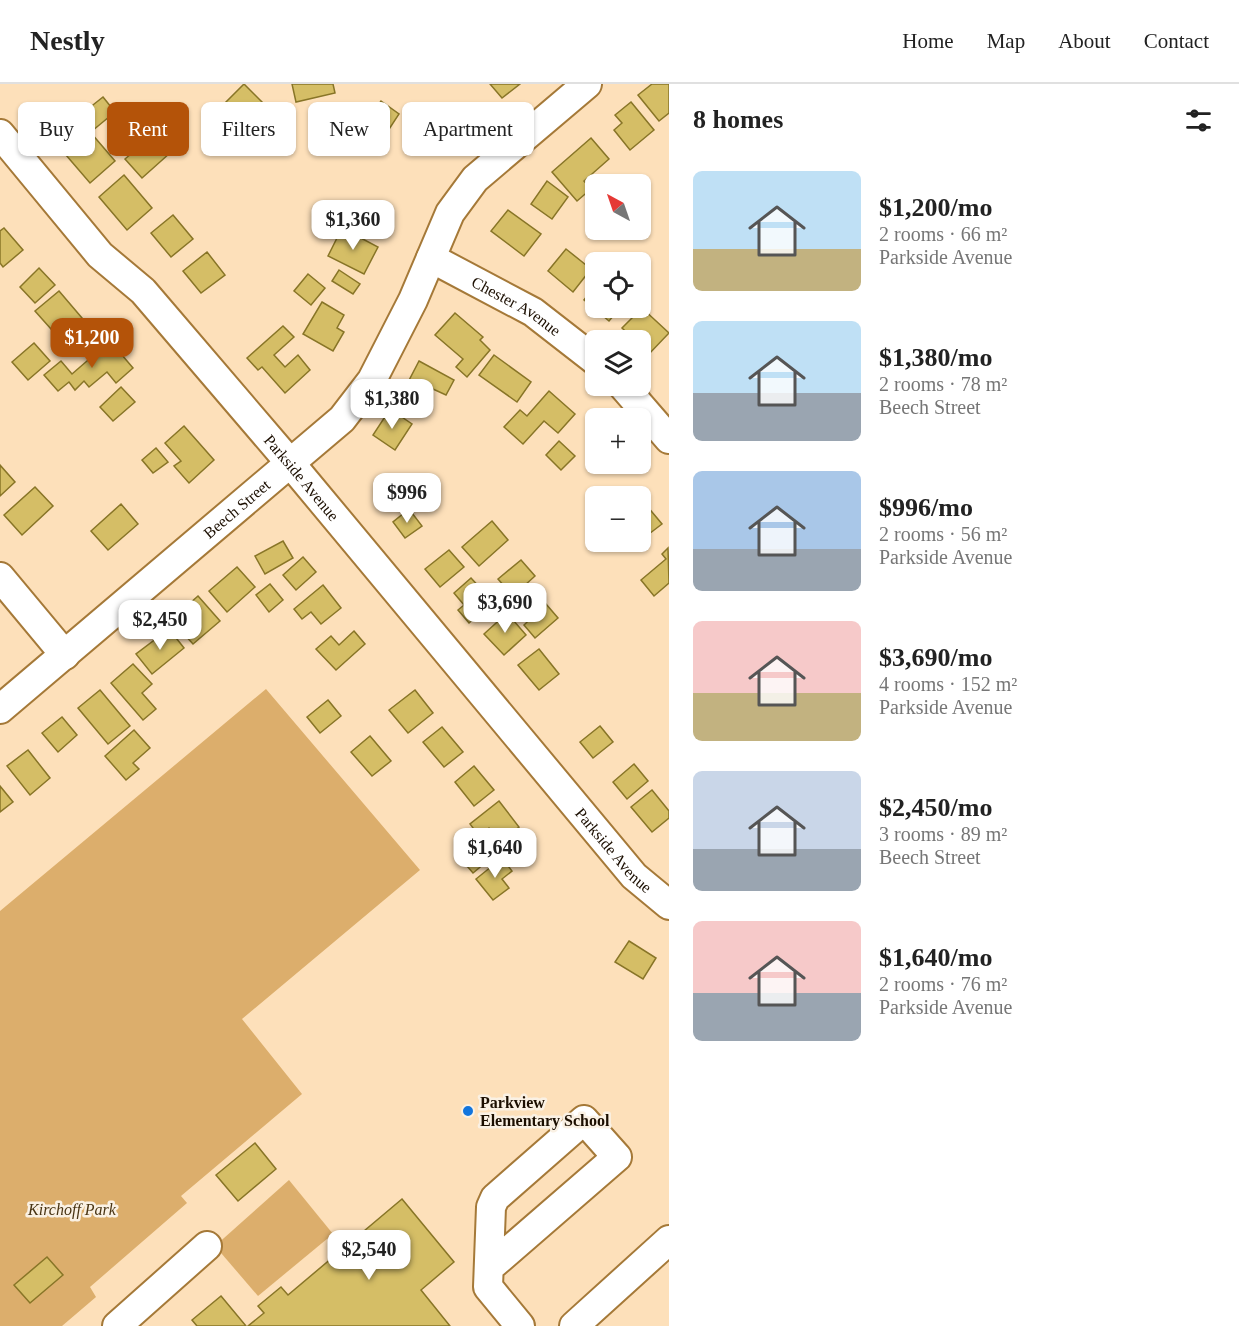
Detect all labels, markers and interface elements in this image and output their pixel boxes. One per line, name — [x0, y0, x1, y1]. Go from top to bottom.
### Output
text: Nestly — [30, 25, 105, 56]
text: Home — [902, 29, 954, 53]
text: Map — [987, 29, 1025, 53]
text: About — [1058, 29, 1111, 53]
text: Contact — [1144, 29, 1209, 53]
chip: Buy — [18, 102, 95, 156]
chip: Rent — [107, 102, 189, 156]
chip: Filters — [201, 102, 296, 156]
chip: New — [308, 102, 390, 156]
chip: Apartment — [402, 102, 534, 156]
icon: filters — [1182, 104, 1215, 137]
text: 8 homes — [693, 105, 783, 134]
north arrow — [585, 174, 651, 240]
map controls — [585, 174, 651, 552]
text: $1,200/mo — [879, 193, 992, 222]
icon: home — [741, 195, 813, 267]
pin: $1,360 — [304, 200, 402, 251]
text: $1,360 — [326, 208, 381, 230]
text: 2 rooms · 66 m² — [879, 223, 1007, 245]
text: Parkside Avenue — [879, 246, 1013, 268]
button: locate — [585, 252, 651, 318]
street label: Chester Avenue — [469, 273, 564, 339]
pin: $1,200 — [43, 318, 141, 369]
text: $1,200 — [65, 326, 120, 348]
button: layers — [585, 330, 651, 396]
text: $1,380/mo — [879, 343, 992, 372]
icon: home — [741, 345, 813, 417]
text: 2 rooms · 78 m² — [879, 373, 1007, 395]
pin: $1,380 — [343, 379, 441, 430]
text: $1,380 — [365, 387, 420, 409]
text: Beech Street — [879, 396, 981, 418]
button: + — [585, 408, 651, 474]
street label: Parkside Avenue — [261, 431, 343, 524]
pin: $996 — [371, 473, 443, 524]
street label: Beech Street — [200, 475, 273, 541]
text: $996 — [387, 481, 427, 503]
button: − — [585, 486, 651, 552]
text: $996/mo — [879, 493, 973, 522]
icon: home — [741, 495, 813, 567]
text: 2 rooms · 56 m² — [879, 523, 1007, 545]
text: Parkside Avenue — [879, 546, 1013, 568]
pin: $3,690 — [456, 583, 554, 634]
text: $3,690 — [478, 591, 533, 613]
pin: $2,450 — [111, 600, 209, 651]
text: $2,450 — [133, 608, 188, 630]
text: $3,690/mo — [879, 643, 992, 672]
icon: home — [741, 645, 813, 717]
text: 4 rooms · 152 m² — [879, 673, 1017, 695]
text: Parkside Avenue — [879, 696, 1013, 718]
text: $2,450/mo — [879, 793, 992, 822]
icon: home — [741, 795, 813, 867]
street label: Parkside Avenue — [572, 804, 655, 896]
text: 3 rooms · 89 m² — [879, 823, 1007, 845]
pin: $1,640 — [446, 828, 544, 879]
text: $1,640 — [468, 836, 523, 858]
text: Beech Street — [879, 846, 981, 868]
text: $1,640/mo — [879, 943, 992, 972]
icon: home — [741, 945, 813, 1017]
text: 2 rooms · 76 m² — [879, 973, 1007, 995]
text: Parkside Avenue — [879, 996, 1013, 1018]
place label: Parkview Elementary School — [480, 1094, 610, 1130]
marker: Parkview Elementary School — [461, 1104, 475, 1118]
park label: Kirchoff Park — [27, 1201, 117, 1219]
pin: $2,540 — [320, 1230, 418, 1281]
text: $2,540 — [342, 1238, 397, 1260]

